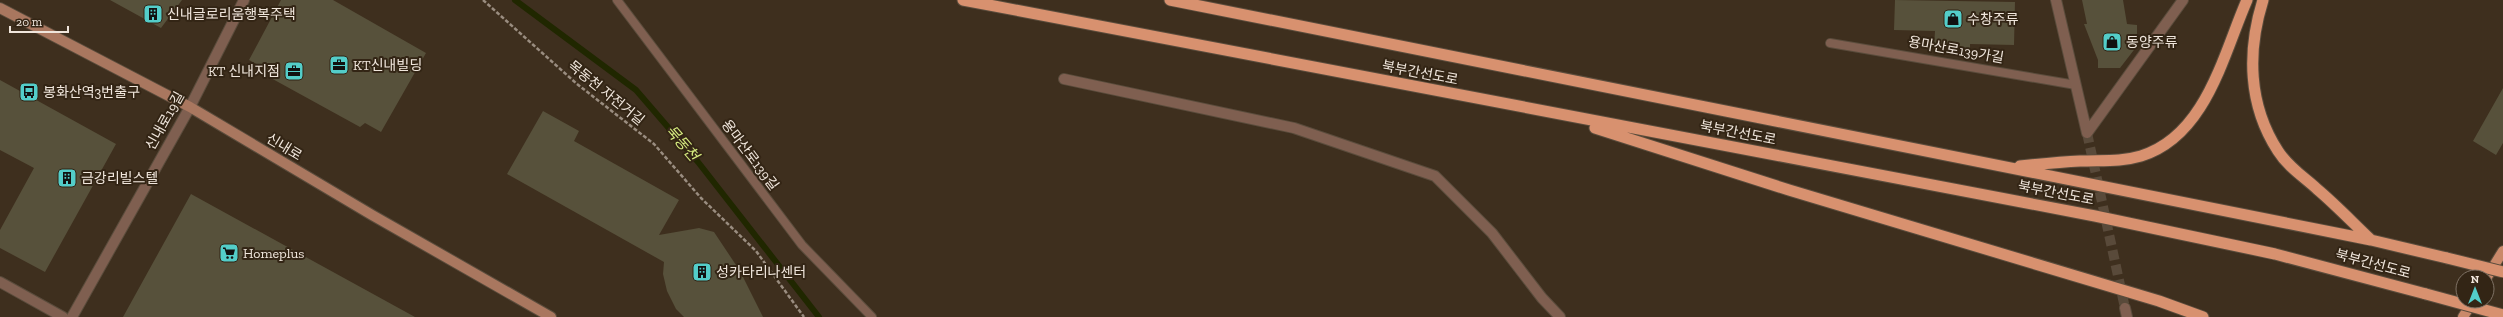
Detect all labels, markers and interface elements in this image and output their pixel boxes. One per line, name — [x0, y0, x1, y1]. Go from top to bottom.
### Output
building icon: 신내글로리움행복주택 — [142, 3, 164, 25]
place label: 신내글로리움행복주택 — [167, 6, 296, 23]
scale bar — [10, 8, 68, 34]
shop icon: 수창주류 — [1942, 8, 1964, 30]
place label: 수창주류 — [1967, 11, 2019, 28]
text: 20 m — [16, 15, 43, 29]
shop icon: 동양주류 — [2101, 31, 2123, 53]
street label: 용마산로139가길 — [1907, 33, 2005, 67]
place label: 동양주류 — [2126, 34, 2178, 51]
office icon: KT신내빌딩 — [328, 54, 350, 76]
place label: KT신내빌딩 — [353, 57, 422, 74]
street label: 목동천 자전거길 — [564, 57, 648, 129]
street label: 북부간선도로 — [1380, 57, 1460, 89]
office icon: KT 신내지점 — [283, 60, 305, 82]
place label: KT 신내지점 — [208, 63, 280, 80]
bus stop icon: 봉화산역3번출구 — [18, 81, 40, 103]
place label: 봉화산역3번출구 — [43, 84, 140, 101]
street label: 신내로19길 — [142, 89, 188, 153]
street label: 용마산로139길 — [718, 116, 782, 194]
street label: 북부간선도로 — [1698, 117, 1778, 149]
water label: 묵동천 — [662, 121, 704, 166]
street label: 신내로 — [263, 130, 305, 164]
building icon: 금강리빌스텔 — [56, 167, 78, 189]
place label: 금강리빌스텔 — [81, 170, 158, 187]
street label: 북부간선도로 — [2016, 177, 2096, 209]
supermarket icon: Homeplus — [218, 242, 240, 264]
place label: Homeplus — [243, 245, 305, 262]
street label: 북부간선도로 — [2333, 246, 2413, 282]
building icon: 성카타리나센터 — [691, 261, 713, 283]
place label: 성카타리나센터 — [716, 264, 806, 281]
north arrow — [2455, 269, 2495, 309]
text: N — [2471, 273, 2480, 286]

